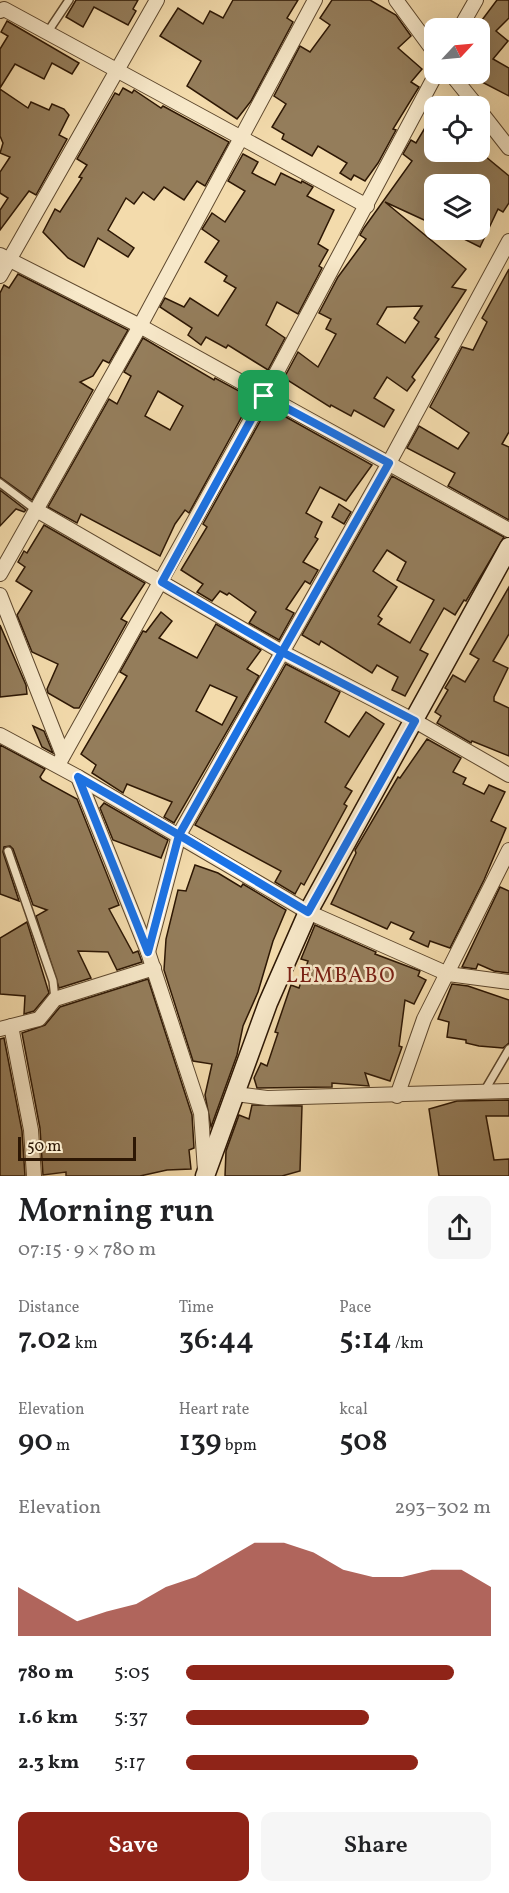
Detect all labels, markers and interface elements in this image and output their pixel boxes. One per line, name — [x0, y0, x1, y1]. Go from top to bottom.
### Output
north arrow — [424, 18, 490, 84]
map controls — [424, 18, 490, 240]
button: locate — [424, 96, 490, 162]
button: layers — [424, 174, 490, 240]
pin — [238, 370, 289, 421]
icon: arrive — [247, 379, 280, 412]
district label: LEMBABO — [286, 962, 396, 991]
scale bar — [18, 1134, 136, 1162]
text: 50 m — [27, 1136, 61, 1158]
text: Morning run — [18, 1190, 215, 1236]
button: share — [428, 1196, 491, 1259]
text: 07:15 · 9 × 780 m — [18, 1236, 156, 1264]
text: Distance — [18, 1297, 79, 1319]
text: Time — [179, 1297, 214, 1319]
text: Pace — [339, 1297, 371, 1319]
text: 7.02 — [18, 1319, 71, 1361]
text: 36:44 — [179, 1319, 254, 1361]
text: 5:14 — [339, 1319, 392, 1361]
text: km — [71, 1333, 98, 1355]
text: /km — [392, 1333, 424, 1355]
text: Elevation — [18, 1399, 85, 1421]
text: Heart rate — [179, 1399, 249, 1421]
text: kcal — [339, 1399, 368, 1421]
text: 90 — [18, 1421, 53, 1463]
text: 139 — [179, 1421, 222, 1463]
text: 508 — [339, 1421, 388, 1463]
text: m — [53, 1435, 70, 1457]
text: bpm — [222, 1435, 257, 1457]
text: Elevation — [18, 1494, 101, 1522]
text: 293–302 m — [395, 1494, 491, 1522]
text: 780 m — [18, 1659, 74, 1687]
text: 5:05 — [114, 1659, 150, 1687]
text: 1.6 km — [18, 1704, 78, 1732]
text: 5:37 — [114, 1704, 148, 1732]
text: 2.3 km — [18, 1749, 79, 1777]
text: 5:17 — [114, 1749, 146, 1777]
button: Save — [18, 1812, 249, 1881]
button: Share — [261, 1812, 491, 1881]

